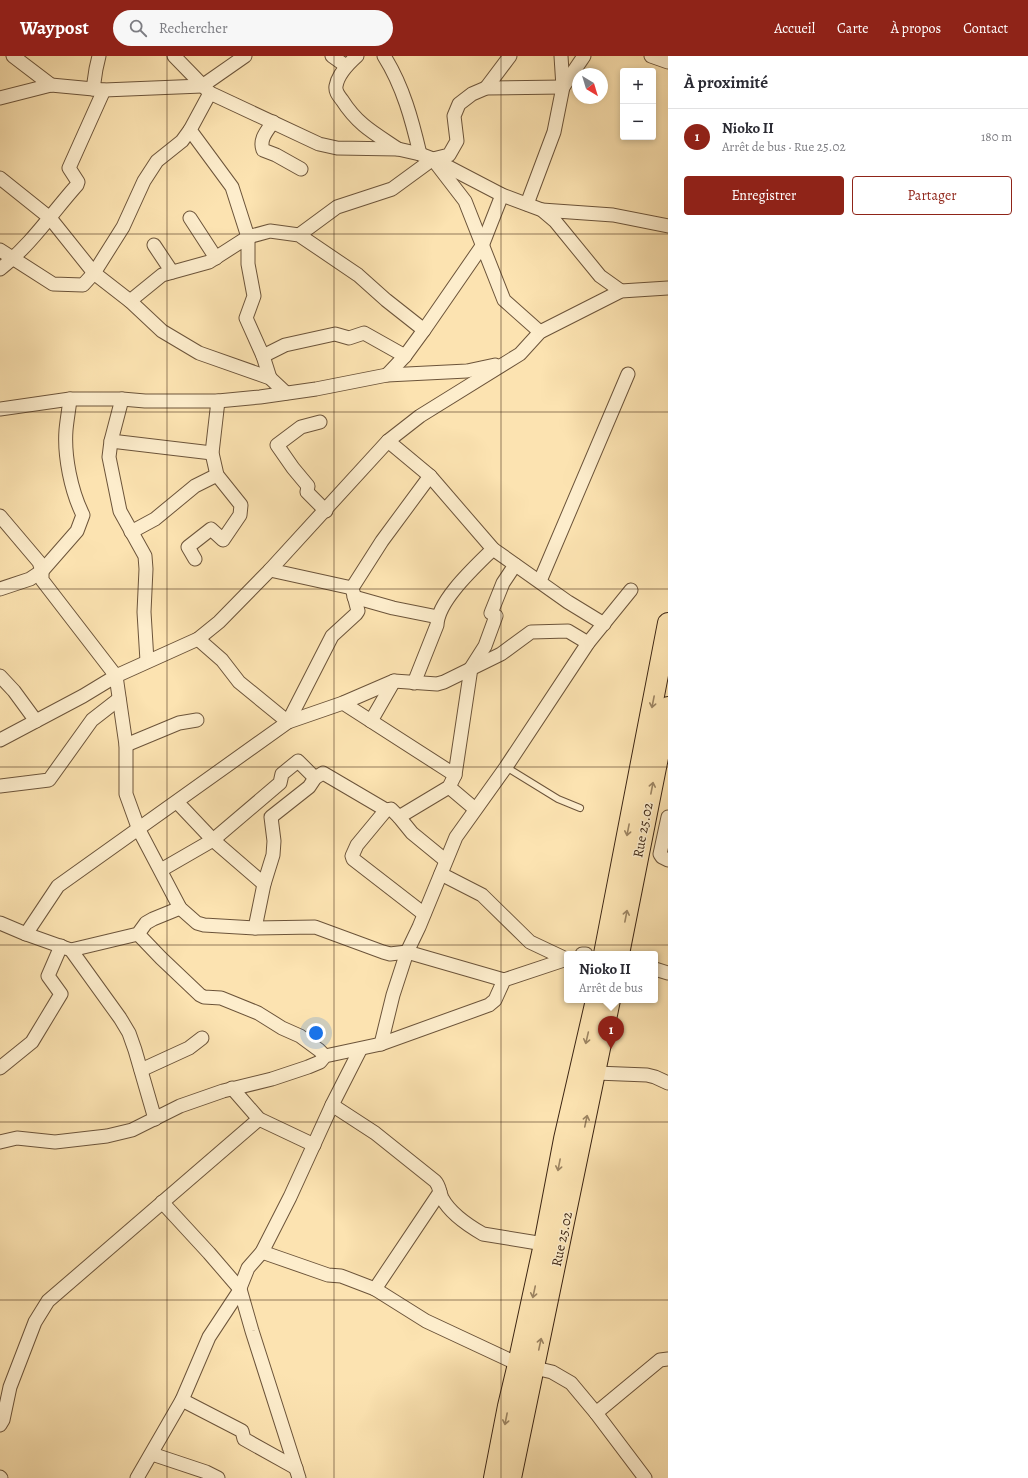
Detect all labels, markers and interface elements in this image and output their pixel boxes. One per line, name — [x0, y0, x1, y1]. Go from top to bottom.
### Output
search box — [113, 10, 393, 46]
text: Waypost — [20, 15, 89, 41]
icon: search — [127, 17, 149, 39]
text: Rechercher — [159, 18, 228, 38]
text: Accueil — [774, 19, 815, 38]
text: Carte — [837, 19, 869, 38]
text: À propos — [891, 19, 941, 38]
text: Contact — [963, 19, 1008, 38]
north arrow — [572, 68, 608, 104]
map controls — [620, 68, 656, 140]
button: + — [620, 68, 656, 104]
text: À proximité — [684, 71, 768, 94]
button: − — [620, 104, 656, 140]
text: Nioko II — [722, 118, 774, 138]
text: 1 — [695, 128, 699, 145]
text: 180 m — [981, 128, 1012, 145]
text: Arrêt de bus · Rue 25.02 — [722, 138, 846, 155]
button: Enregistrer — [684, 176, 844, 215]
button: Partager — [852, 176, 1012, 215]
one-way arrow — [648, 695, 656, 708]
one-way arrow — [648, 782, 656, 795]
street label: Rue 25.02 — [628, 800, 658, 859]
one-way arrow — [624, 823, 632, 836]
one-way arrow — [622, 909, 630, 922]
popup — [564, 951, 658, 1003]
text: Nioko II — [579, 959, 631, 979]
text: Arrêt de bus — [579, 979, 643, 996]
pin: 1 — [598, 1016, 624, 1049]
your location — [306, 1023, 326, 1043]
one-way arrow — [583, 1031, 590, 1044]
one-way arrow — [583, 1115, 591, 1128]
one-way arrow — [555, 1158, 563, 1171]
street label: Rue 25.02 — [547, 1209, 577, 1268]
one-way arrow — [529, 1286, 537, 1299]
one-way arrow — [536, 1338, 544, 1351]
one-way arrow — [501, 1413, 509, 1426]

